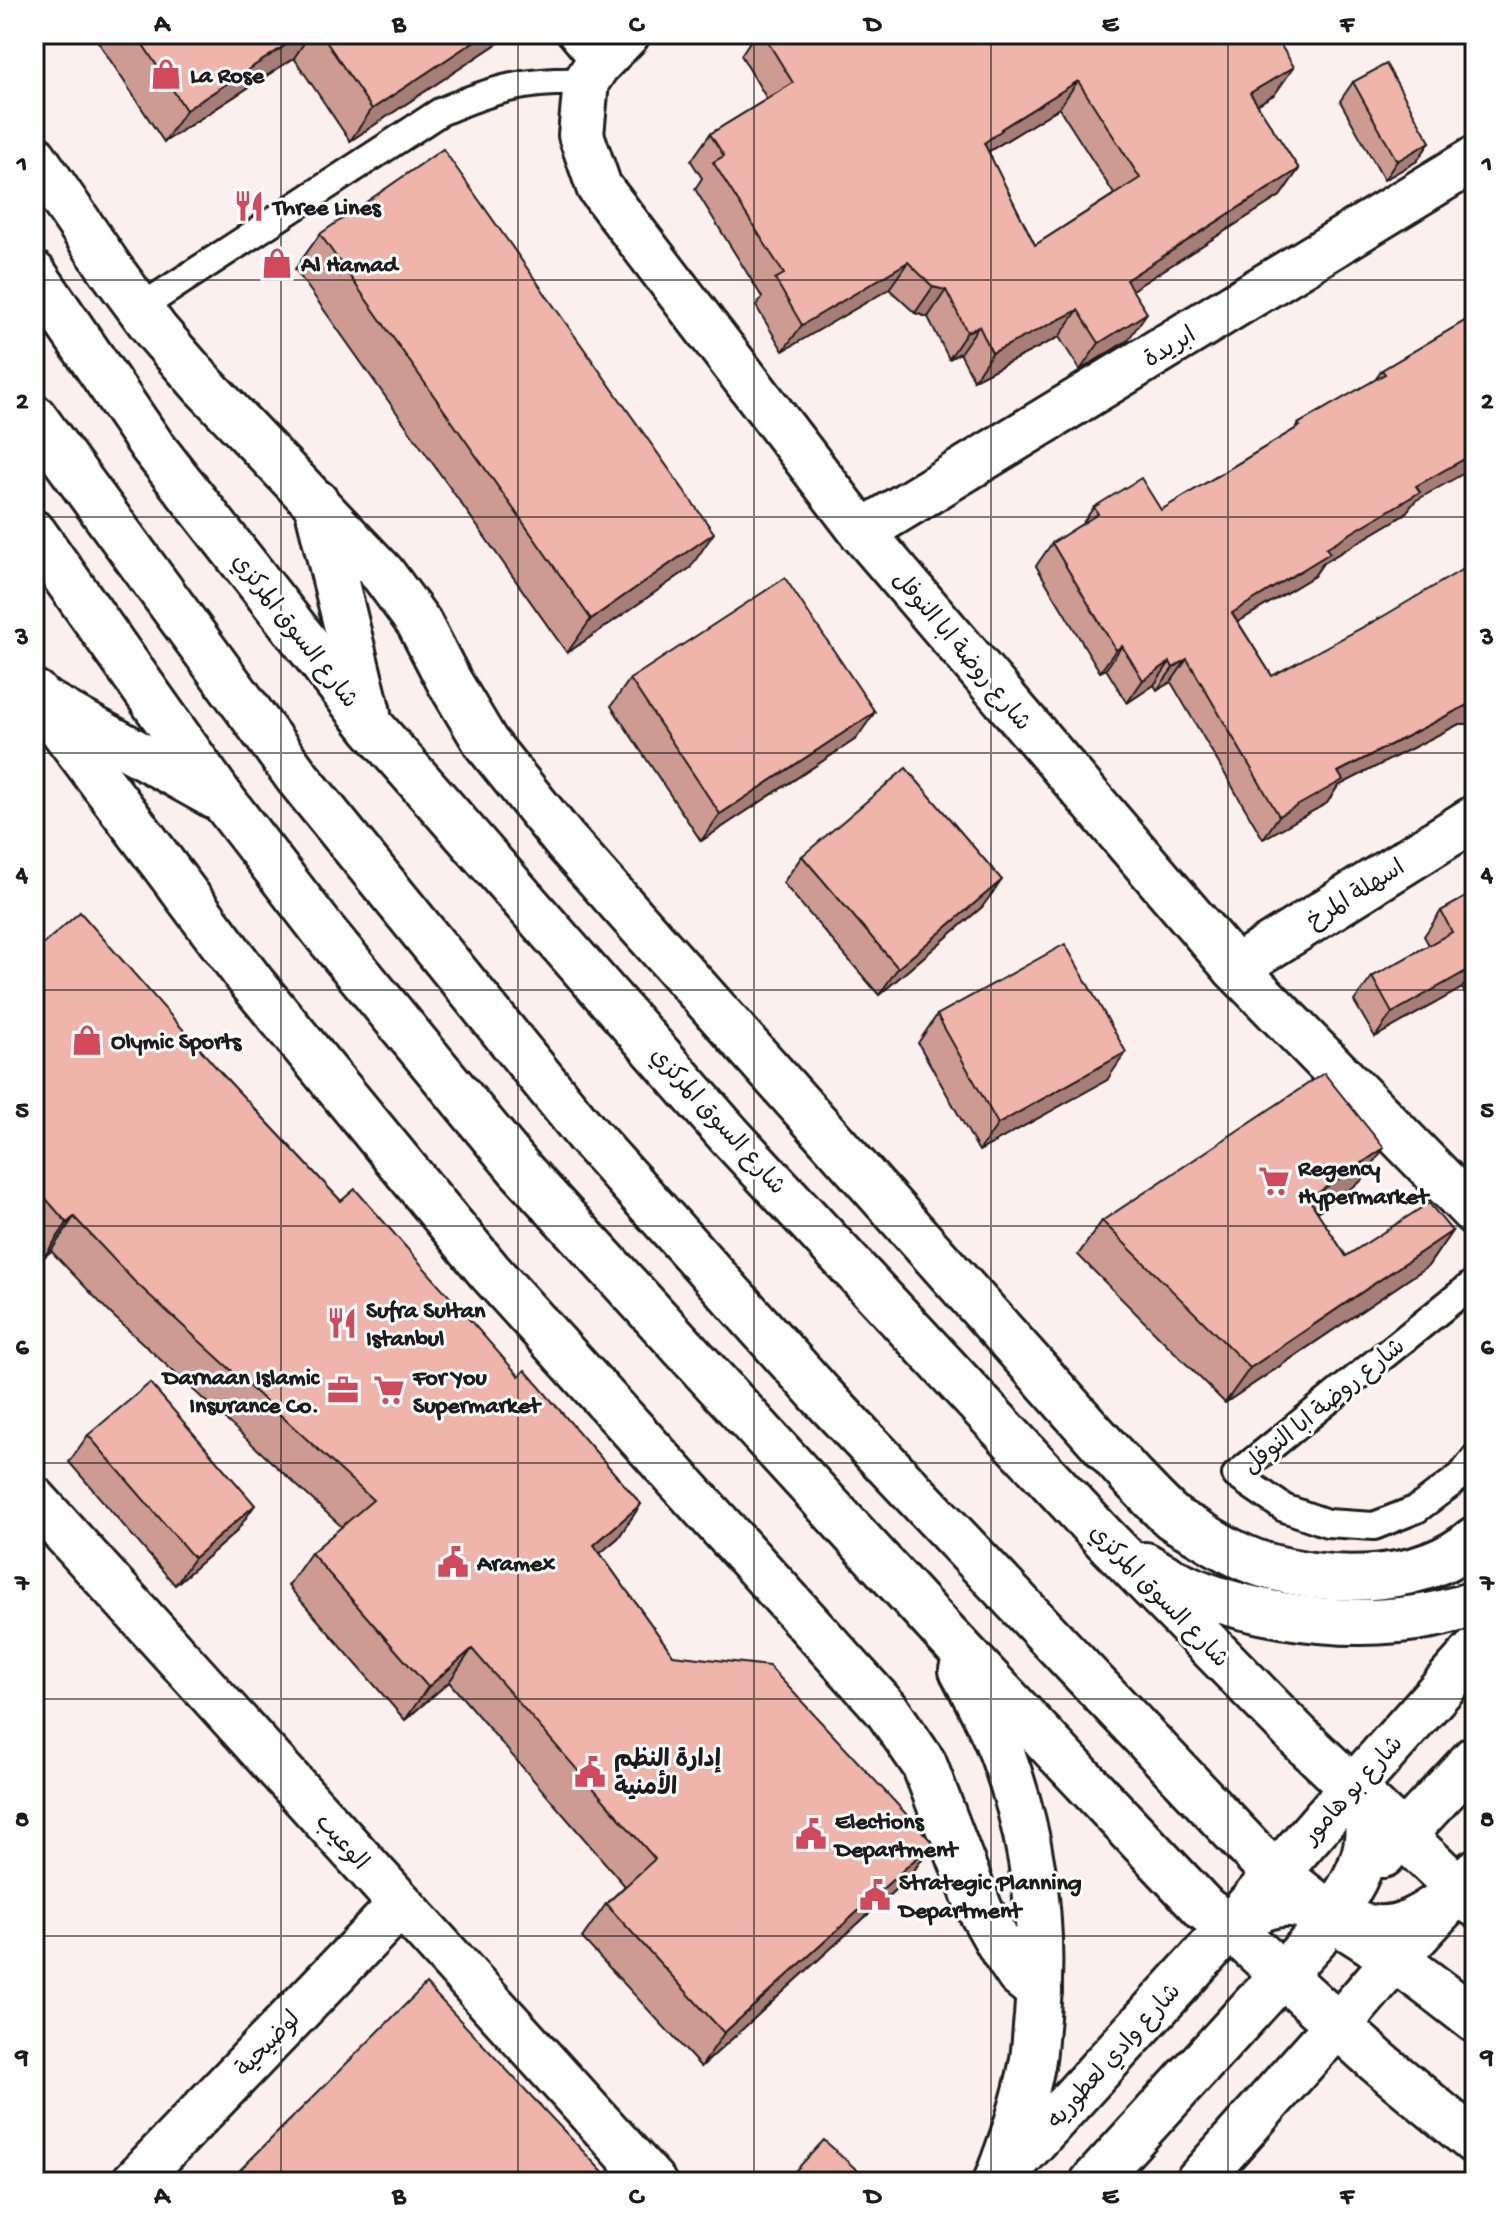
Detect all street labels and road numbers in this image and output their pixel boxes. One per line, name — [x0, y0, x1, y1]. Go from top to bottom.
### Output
street label: ابريدة — [1139, 322, 1202, 376]
street label: شارع السوق المركزي — [224, 549, 363, 715]
street label: شارع روضة ابا النوفل — [885, 566, 1036, 738]
street label: اسهلة المرخ — [1302, 854, 1411, 938]
street label: شارع السوق المركزي — [643, 1043, 790, 1202]
street label: شارع روضة ابا النوفل — [1238, 1333, 1412, 1482]
street label: شارع السوق المركزي — [1082, 1520, 1233, 1675]
street label: شارع بو هامور — [1297, 1731, 1411, 1853]
street label: الوعيب — [307, 1809, 373, 1878]
street label: شارع وادي لعطوريه — [1043, 1979, 1189, 2136]
street label: لوضيحية — [231, 2006, 308, 2085]

